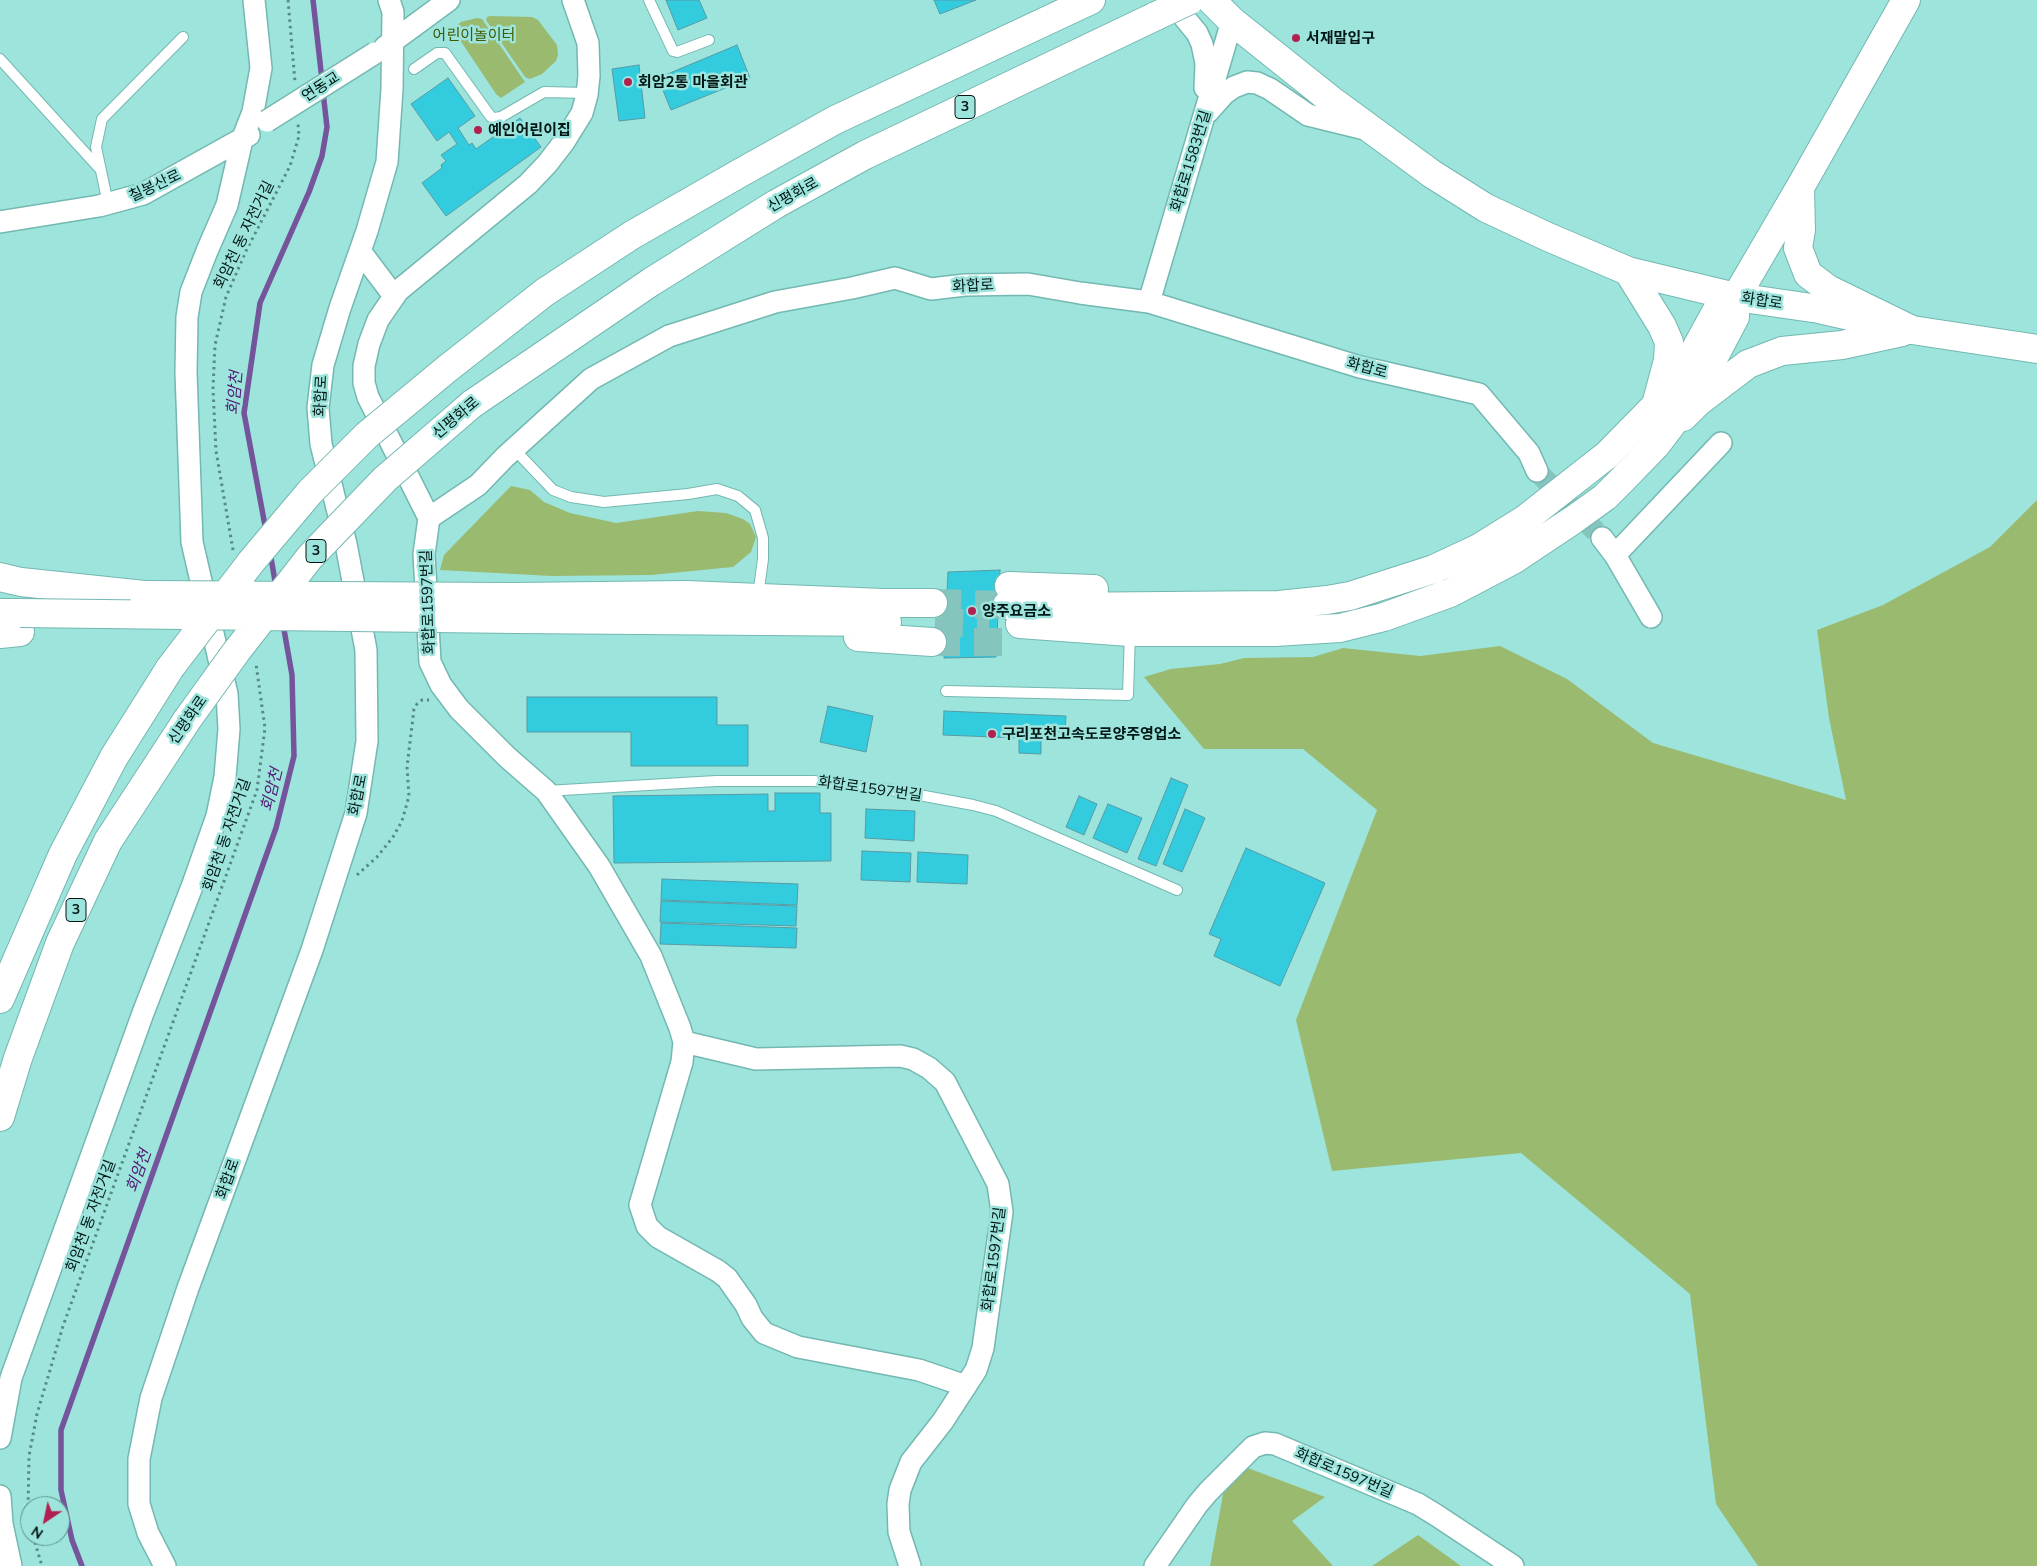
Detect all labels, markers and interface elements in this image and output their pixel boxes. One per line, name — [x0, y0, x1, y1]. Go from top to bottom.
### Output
park label: 어린이놀이터 — [433, 26, 515, 44]
place label: 서재말입구 — [1306, 29, 1375, 47]
marker: 서재말입구 — [1290, 32, 1302, 44]
street label: 연동교 — [299, 68, 343, 106]
place label: 회암2통 마을회관 — [638, 73, 748, 91]
marker: 회암2통 마을회관 — [622, 76, 634, 88]
road number: 3 — [955, 95, 975, 118]
street label: 화합로1583번길 — [1167, 108, 1215, 214]
place label: 예인어린이집 — [488, 121, 571, 139]
marker: 예인어린이집 — [472, 124, 484, 136]
street label: 칠봉산로 — [126, 166, 184, 206]
street label: 신평화로 — [764, 174, 822, 216]
street label: 회암천 동 자전거길 — [210, 178, 278, 292]
street label: 화합로 — [952, 276, 994, 296]
street label: 화합로 — [1740, 289, 1784, 313]
street label: 화합로 — [1345, 354, 1389, 382]
water label: 회암천 — [224, 370, 246, 416]
street label: 화합로 — [311, 375, 331, 417]
street label: 신평화로 — [429, 393, 483, 443]
road number: 3 — [306, 540, 326, 562]
street label: 화합로1597번길 — [417, 549, 439, 655]
place label: 양주요금소 — [982, 602, 1051, 620]
marker: 양주요금소 — [966, 605, 978, 617]
street label: 신평화로 — [165, 692, 211, 748]
place label: 구리포천고속도로양주영업소 — [1002, 725, 1181, 743]
marker: 구리포천고속도로양주영업소 — [986, 728, 998, 740]
water label: 회암천 — [257, 766, 287, 814]
street label: 화합로 — [345, 773, 371, 817]
street label: 화합로1597번길 — [817, 773, 923, 805]
street label: 회암천 동 자전거길 — [199, 776, 255, 894]
road number: 3 — [66, 898, 86, 922]
water label: 회암천 — [122, 1147, 156, 1195]
street label: 화합로 — [212, 1156, 244, 1202]
street label: 회암천 동 자전거길 — [62, 1157, 120, 1275]
street label: 화합로1597번길 — [979, 1206, 1009, 1312]
street label: 화합로1597번길 — [1292, 1444, 1396, 1502]
north arrow — [20, 1496, 70, 1546]
text: N — [28, 1522, 47, 1543]

